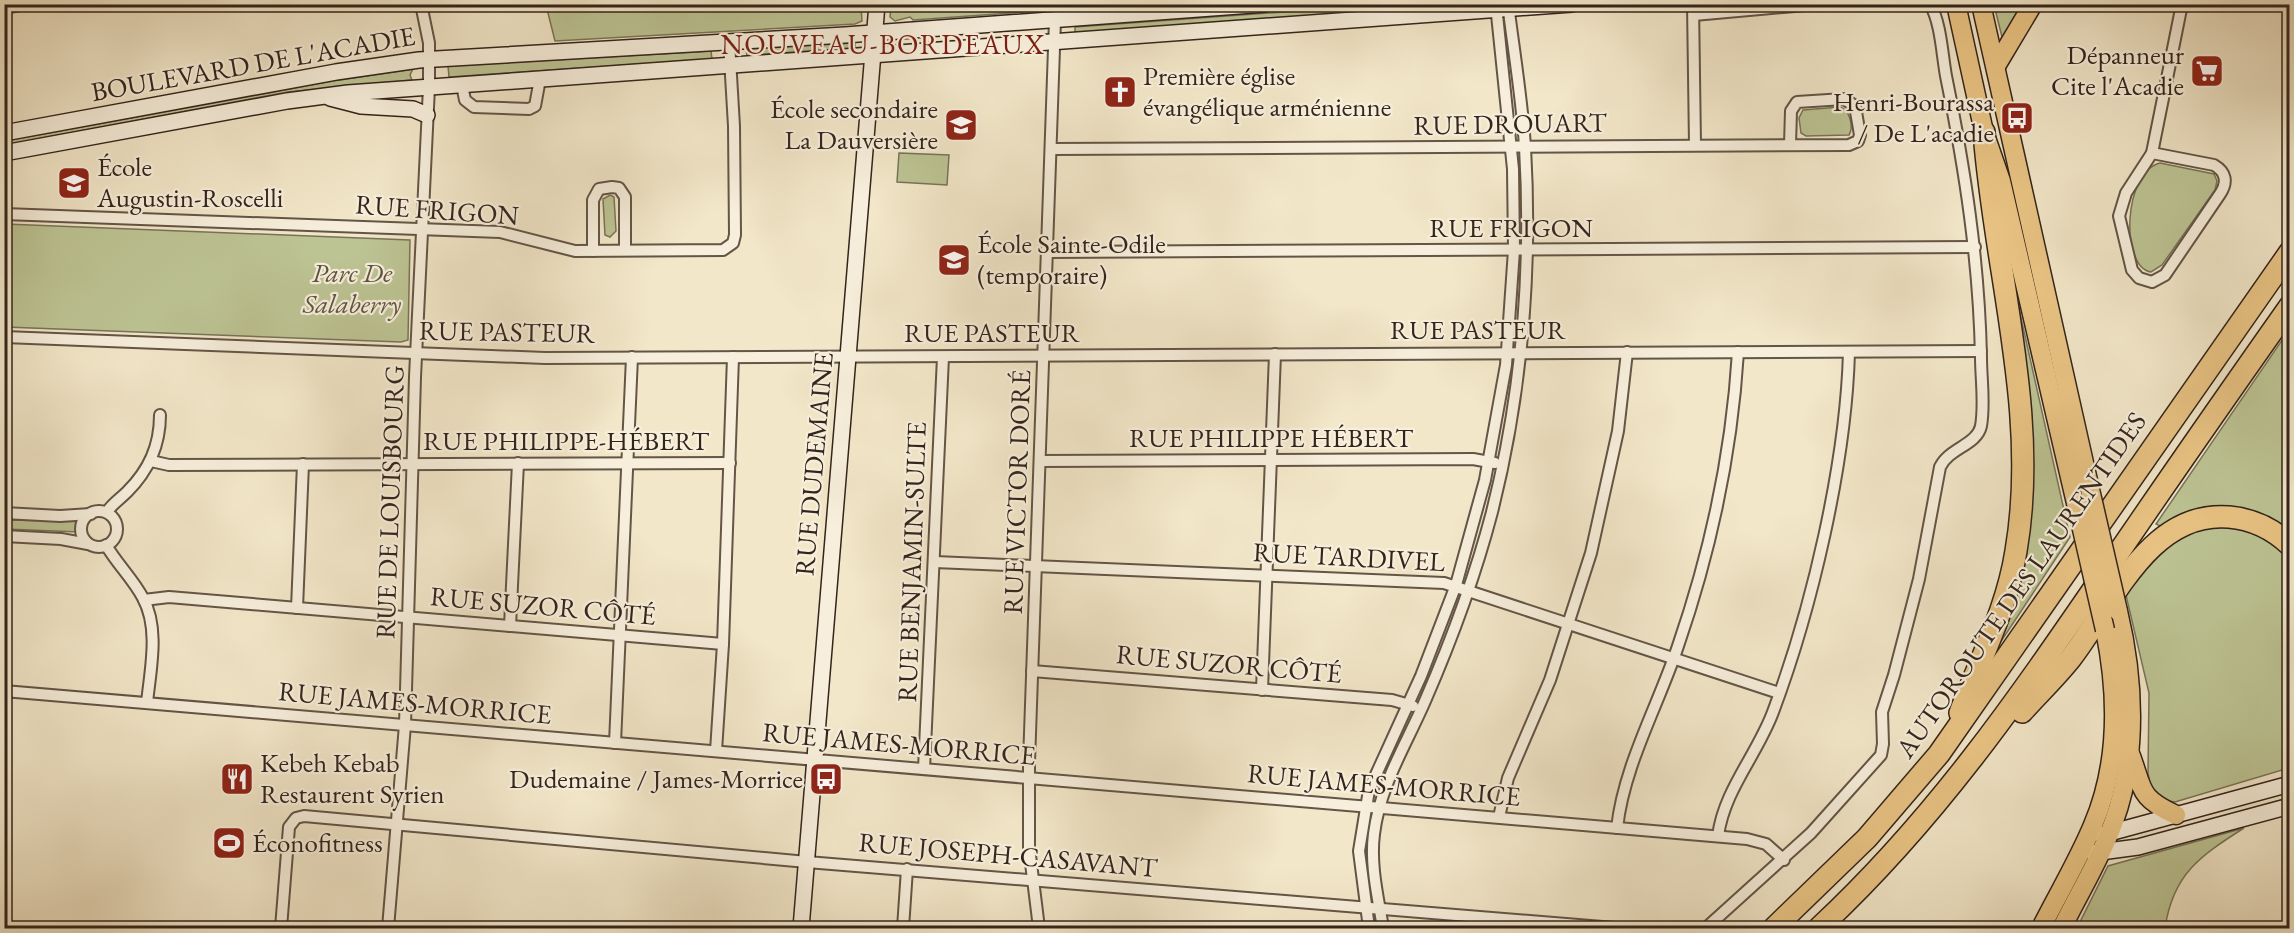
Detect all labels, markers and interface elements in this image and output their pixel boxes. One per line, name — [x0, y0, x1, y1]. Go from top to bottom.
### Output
street label: BOULEVARD DE L'ACADIE — [88, 18, 418, 109]
district label: NOUVEAU-BORDEAUX — [720, 26, 1046, 62]
place label: Dépanneur Cite l'Acadie — [2051, 37, 2184, 103]
supermarket icon: Dépanneur Cite l'Acadie — [2189, 53, 2225, 89]
place label: Première église évangélique arménienne — [1143, 58, 1391, 124]
church icon: Première église évangélique arménienne — [1102, 74, 1138, 110]
place label: Henri-Bourassa / De L'acadie — [1833, 84, 1994, 150]
place label: École secondaire La Dauversière — [770, 91, 938, 157]
bus stop icon: Henri-Bourassa / De L'acadie — [1999, 100, 2035, 136]
street label: RUE DROUART — [1413, 104, 1608, 143]
school or university icon: École secondaire La Dauversière — [943, 107, 979, 143]
place label: École Augustin-Roscelli — [96, 149, 284, 215]
school or university icon: École Augustin-Roscelli — [56, 165, 92, 201]
street label: RUE FRIGON — [354, 186, 521, 233]
street label: RUE FRIGON — [1429, 210, 1593, 245]
place label: École Sainte-Odile (temporaire) — [977, 226, 1166, 292]
school or university icon: École Sainte-Odile (temporaire) — [936, 242, 972, 278]
park label: Parc De Salaberry — [302, 255, 401, 321]
street label: RUE PASTEUR — [419, 312, 596, 351]
street label: RUE PASTEUR — [1390, 312, 1567, 347]
street label: RUE PASTEUR — [904, 315, 1081, 350]
street label: RUE DUDEMAINE — [786, 351, 841, 577]
street label: RUE DE LOUISBOURG — [367, 364, 412, 640]
street label: RUE VICTOR DORÉ — [995, 369, 1038, 615]
street label: AUTOROUTE DES LAURENTIDES — [1887, 405, 2154, 765]
street label: RUE PHILIPPE HÉBERT — [1129, 420, 1414, 455]
street label: RUE BENJAMIN-SULTE — [889, 421, 934, 703]
street label: RUE PHILIPPE-HÉBERT — [423, 423, 710, 458]
street label: RUE TARDIVEL — [1252, 534, 1446, 579]
street label: RUE SUZOR CÔTÉ — [429, 578, 657, 633]
street label: RUE SUZOR CÔTÉ — [1115, 636, 1343, 691]
street label: RUE JAMES-MORRICE — [277, 673, 553, 732]
street label: RUE JAMES-MORRICE — [761, 714, 1037, 773]
place label: Kebeh Kebab Restaurent Syrien — [260, 745, 444, 811]
street label: RUE JAMES-MORRICE — [1246, 755, 1522, 814]
restaurant icon: Kebeh Kebab Restaurent Syrien — [219, 761, 255, 797]
place label: Dudemaine / James-Morrice — [509, 761, 803, 796]
bus stop icon: Dudemaine / James-Morrice — [808, 761, 844, 797]
street label: RUE JOSEPH-CASAVANT — [857, 824, 1160, 885]
sports icon: Éconofitness — [211, 825, 247, 861]
place label: Éconofitness — [252, 825, 383, 860]

